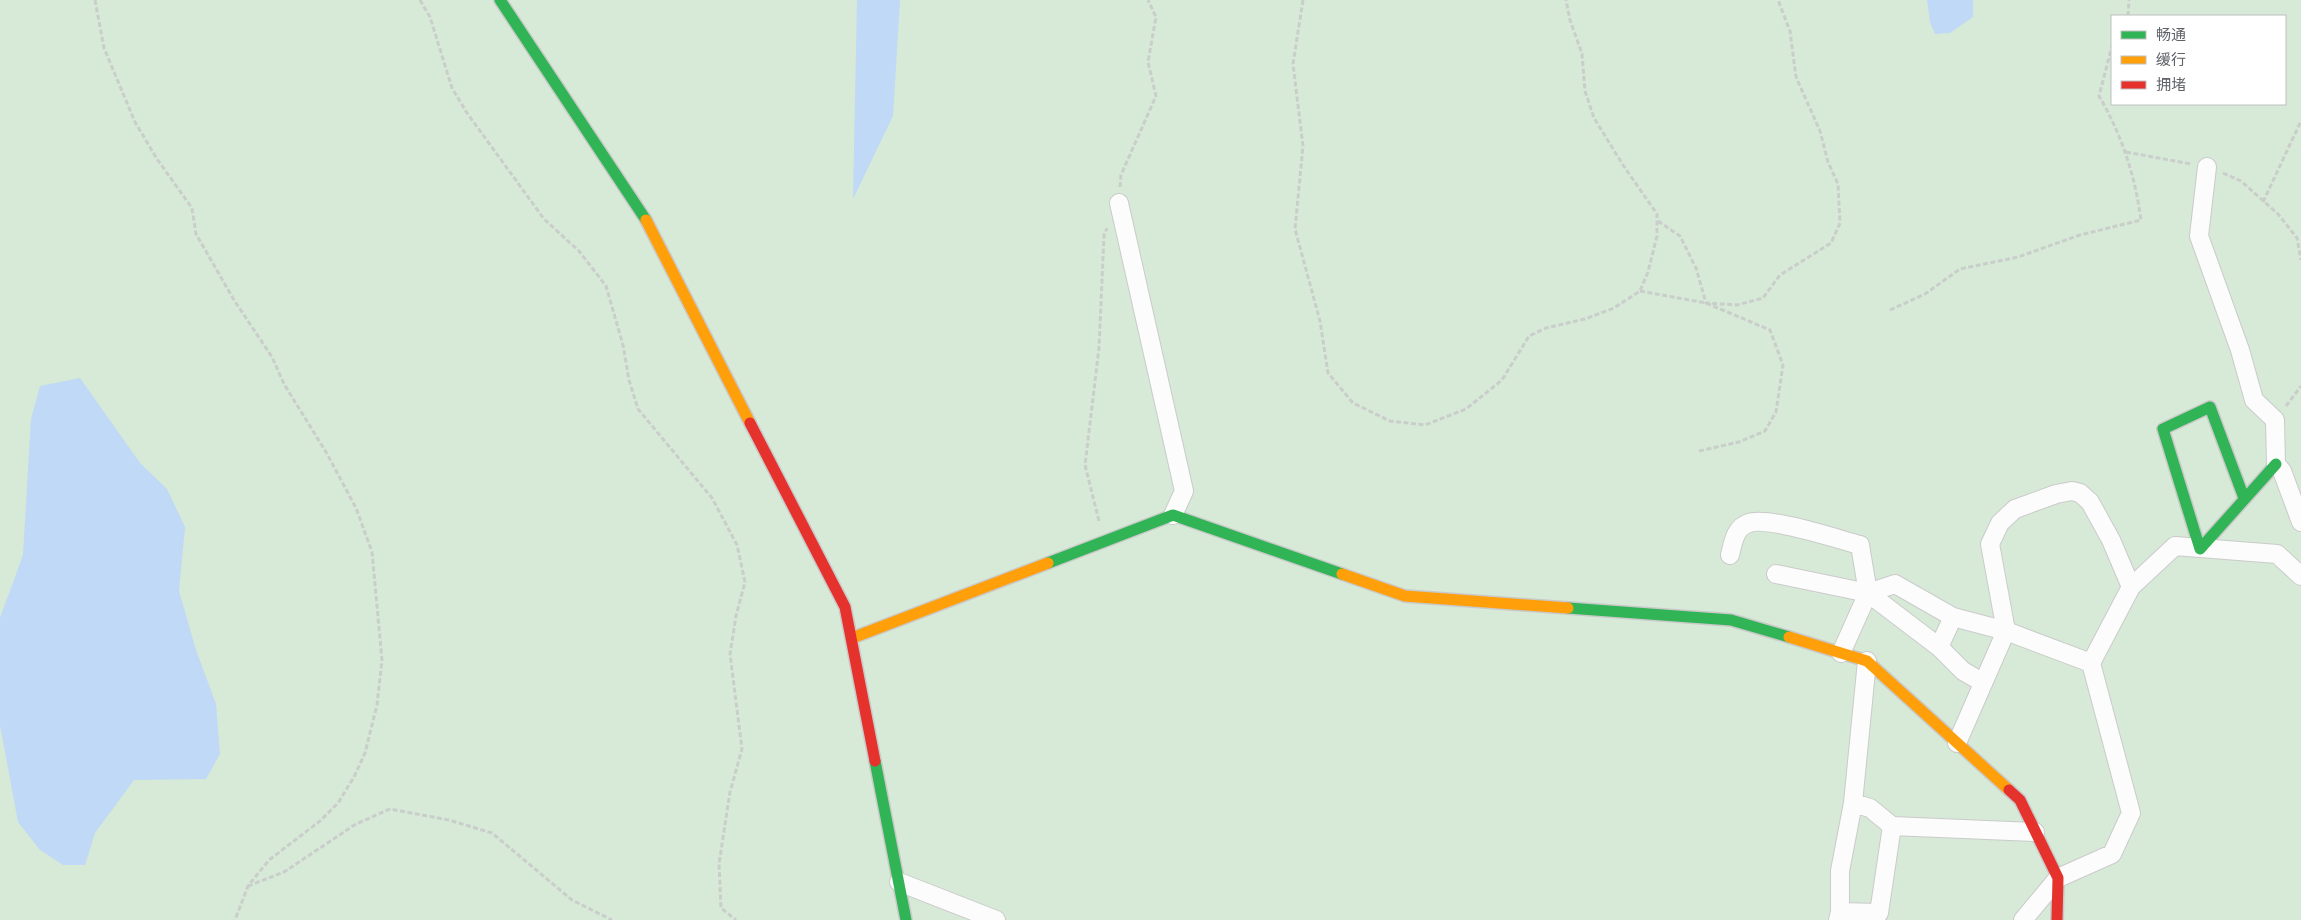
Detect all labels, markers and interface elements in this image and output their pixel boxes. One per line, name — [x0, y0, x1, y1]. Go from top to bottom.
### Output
legend — [2111, 15, 2286, 105]
text: 畅通 — [2156, 25, 2186, 44]
text: 缓行 — [2156, 50, 2186, 69]
text: 拥堵 — [2156, 75, 2186, 94]

